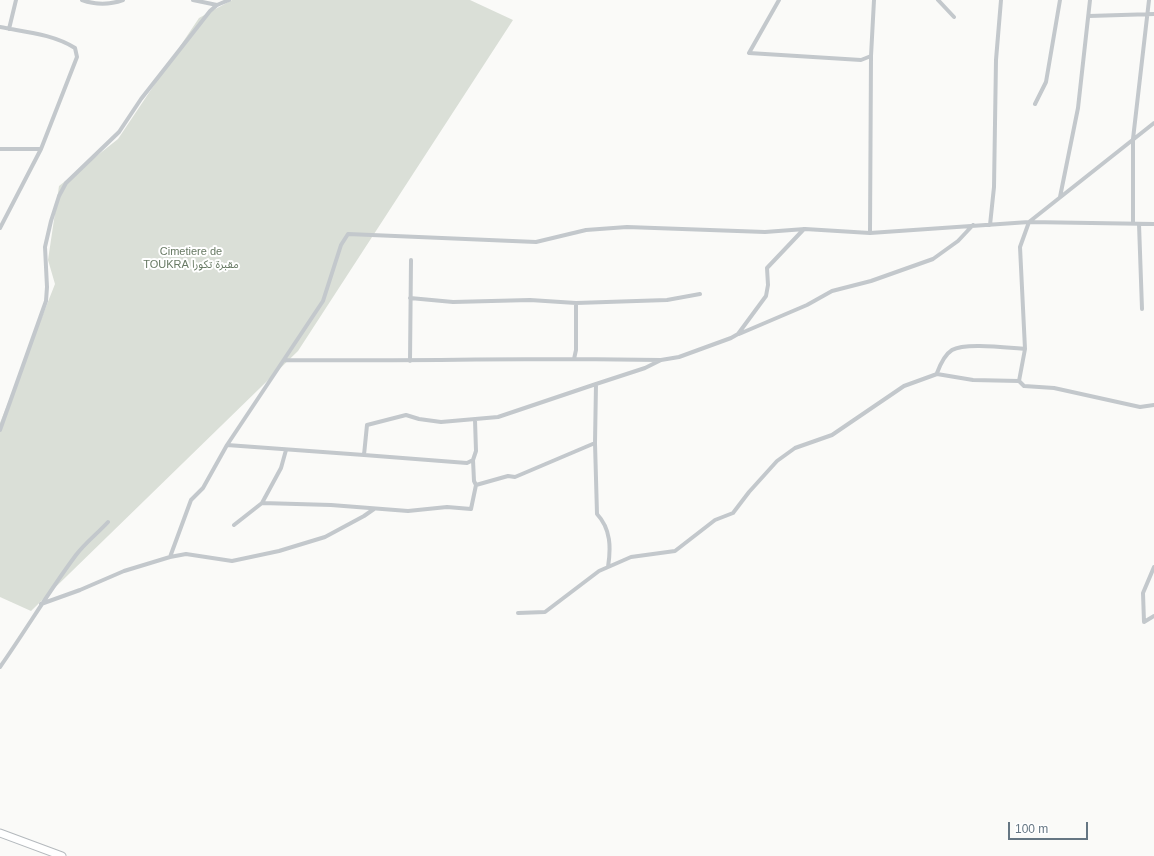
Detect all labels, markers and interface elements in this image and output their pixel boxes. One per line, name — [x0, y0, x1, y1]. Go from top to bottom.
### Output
park label: Cimetiere de TOUKRA مقبرة تكورا — [143, 245, 239, 271]
scale bar — [1010, 814, 1090, 840]
text: 100 m — [1015, 822, 1048, 836]

